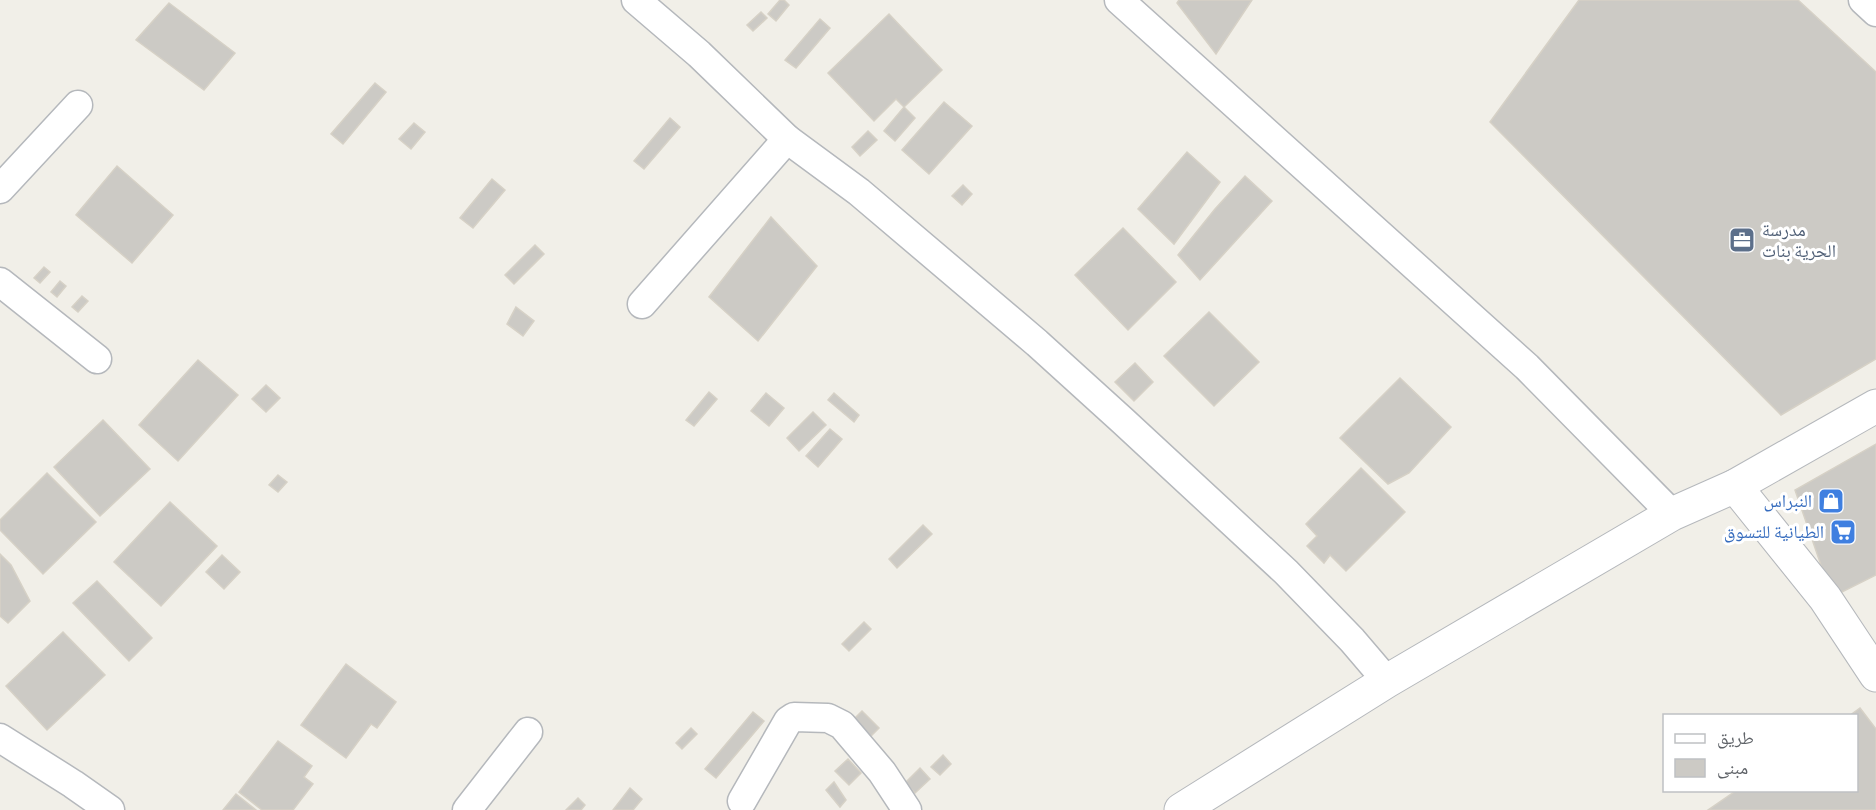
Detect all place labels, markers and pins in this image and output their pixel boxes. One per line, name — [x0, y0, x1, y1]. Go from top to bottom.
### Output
place label: مدرسة الحرية بنات — [1762, 218, 1836, 264]
office icon: مدرسة الحرية بنات — [1727, 225, 1757, 255]
shop icon: النبراس — [1816, 486, 1846, 516]
place label: النبراس — [1764, 489, 1812, 514]
supermarket icon: الطيانية للتسوق — [1828, 517, 1858, 547]
place label: الطيانية للتسوق — [1724, 520, 1824, 545]

